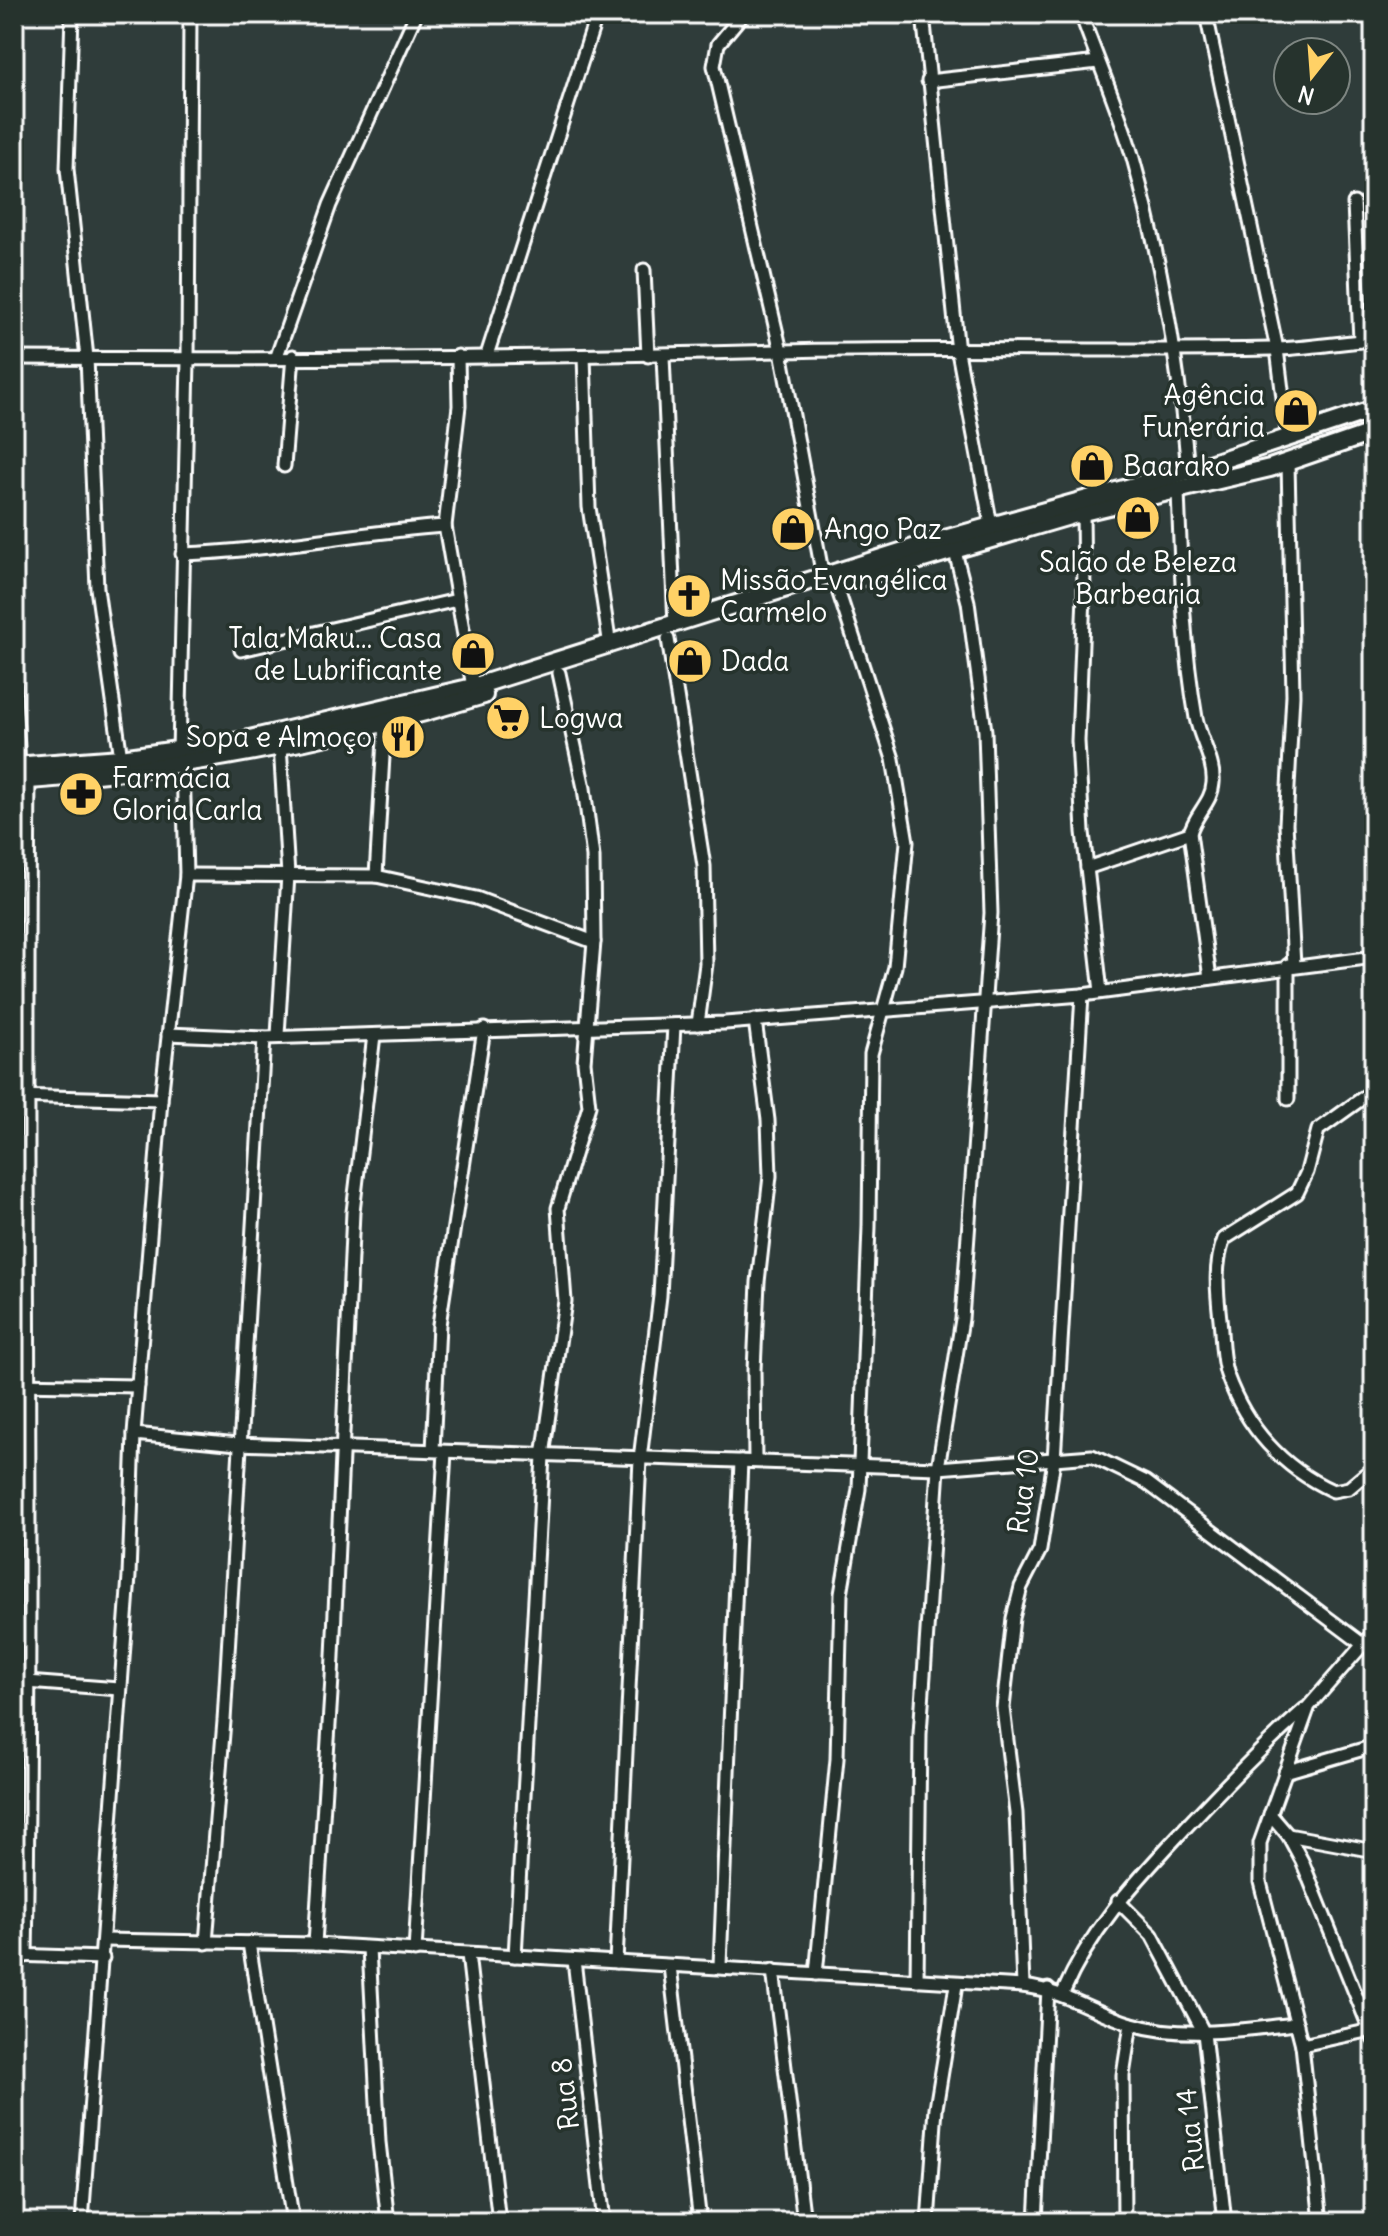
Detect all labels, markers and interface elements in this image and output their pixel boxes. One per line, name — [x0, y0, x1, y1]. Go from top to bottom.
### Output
north arrow — [1272, 36, 1352, 116]
text: N — [1295, 80, 1318, 111]
place label: Agência Funerária — [1142, 377, 1265, 445]
shop icon: Agência Funerária — [1272, 387, 1320, 435]
shop icon: Baarako — [1068, 442, 1116, 490]
place label: Baarako — [1123, 448, 1230, 484]
shop icon: Salão de Beleza Barbearia — [1114, 494, 1162, 542]
shop icon: Ango Paz — [769, 505, 817, 553]
place label: Ango Paz — [824, 511, 942, 547]
place label: Salão de Beleza Barbearia — [1039, 544, 1237, 612]
place label: Missão Evangélica Carmelo — [720, 562, 948, 630]
church icon: Missão Evangélica Carmelo — [665, 572, 713, 620]
place label: Tala Maku... Casa de Lubrificante — [228, 620, 442, 688]
shop icon: Tala Maku... Casa de Lubrificante — [449, 630, 497, 678]
shop icon: Dada — [666, 637, 714, 685]
place label: Dada — [721, 643, 789, 679]
supermarket icon: Logwa — [484, 694, 532, 742]
place label: Logwa — [539, 700, 623, 736]
restaurant icon: Sopa e Almoço — [379, 713, 427, 761]
place label: Sopa e Almoço — [186, 719, 372, 755]
place label: Farmácia Gloria Carla — [112, 760, 262, 828]
pharmacy icon: Farmácia Gloria Carla — [57, 770, 105, 818]
street label: Rua 10 — [999, 1446, 1047, 1536]
street label: Rua 8 — [543, 2056, 587, 2132]
street label: Rua 14 — [1168, 2086, 1212, 2174]

